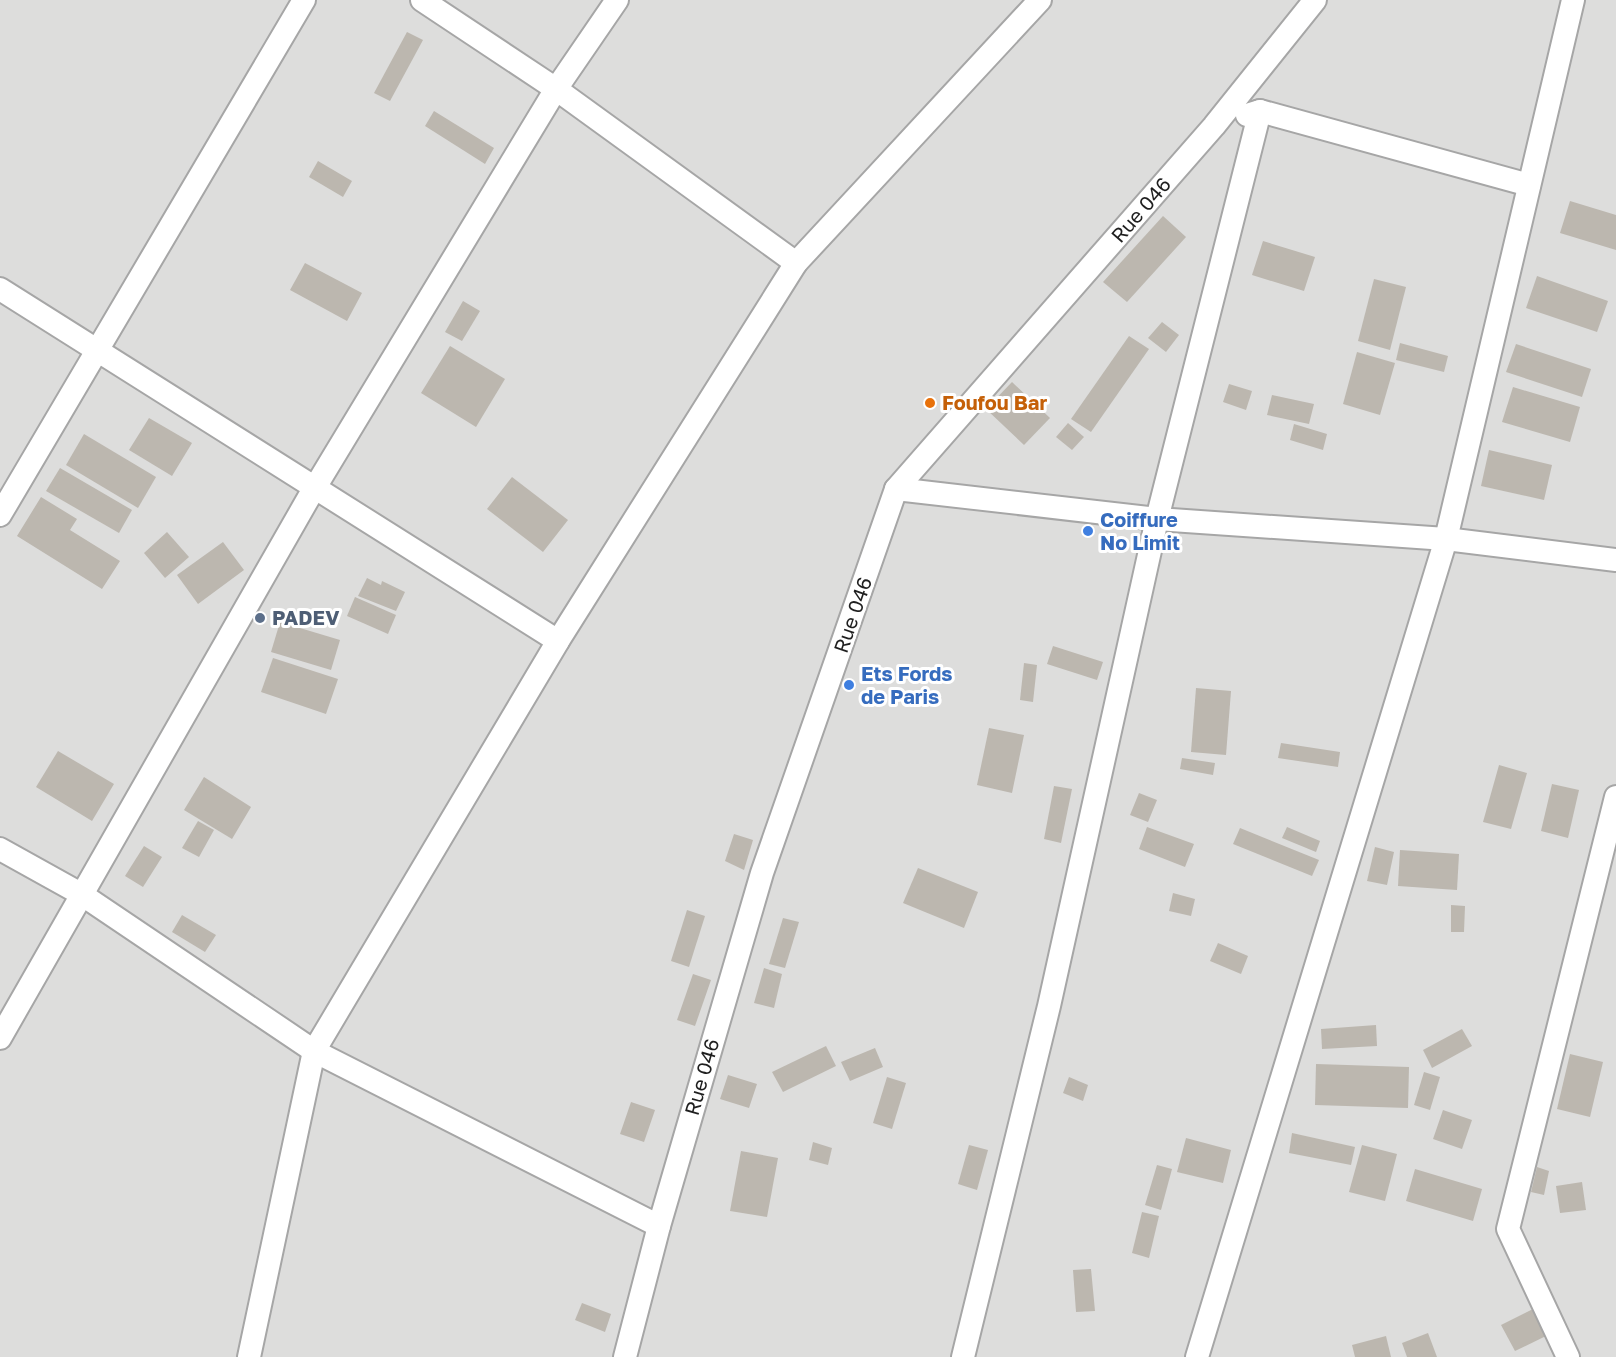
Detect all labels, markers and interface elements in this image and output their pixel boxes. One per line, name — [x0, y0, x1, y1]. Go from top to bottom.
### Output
street label: Rue 046 — [1105, 172, 1175, 247]
place label: Foufou Bar — [942, 390, 1047, 414]
marker: Foufou Bar — [923, 396, 937, 410]
place label: Coiffure No Limit — [1100, 507, 1180, 554]
marker: Coiffure No Limit — [1081, 524, 1095, 538]
street label: Rue 046 — [828, 574, 876, 656]
place label: PADEV — [272, 605, 339, 629]
marker: PADEV — [253, 611, 267, 625]
place label: Ets Fords de Paris — [861, 661, 952, 708]
marker: Ets Fords de Paris — [842, 678, 856, 692]
street label: Rue 046 — [679, 1036, 723, 1118]

